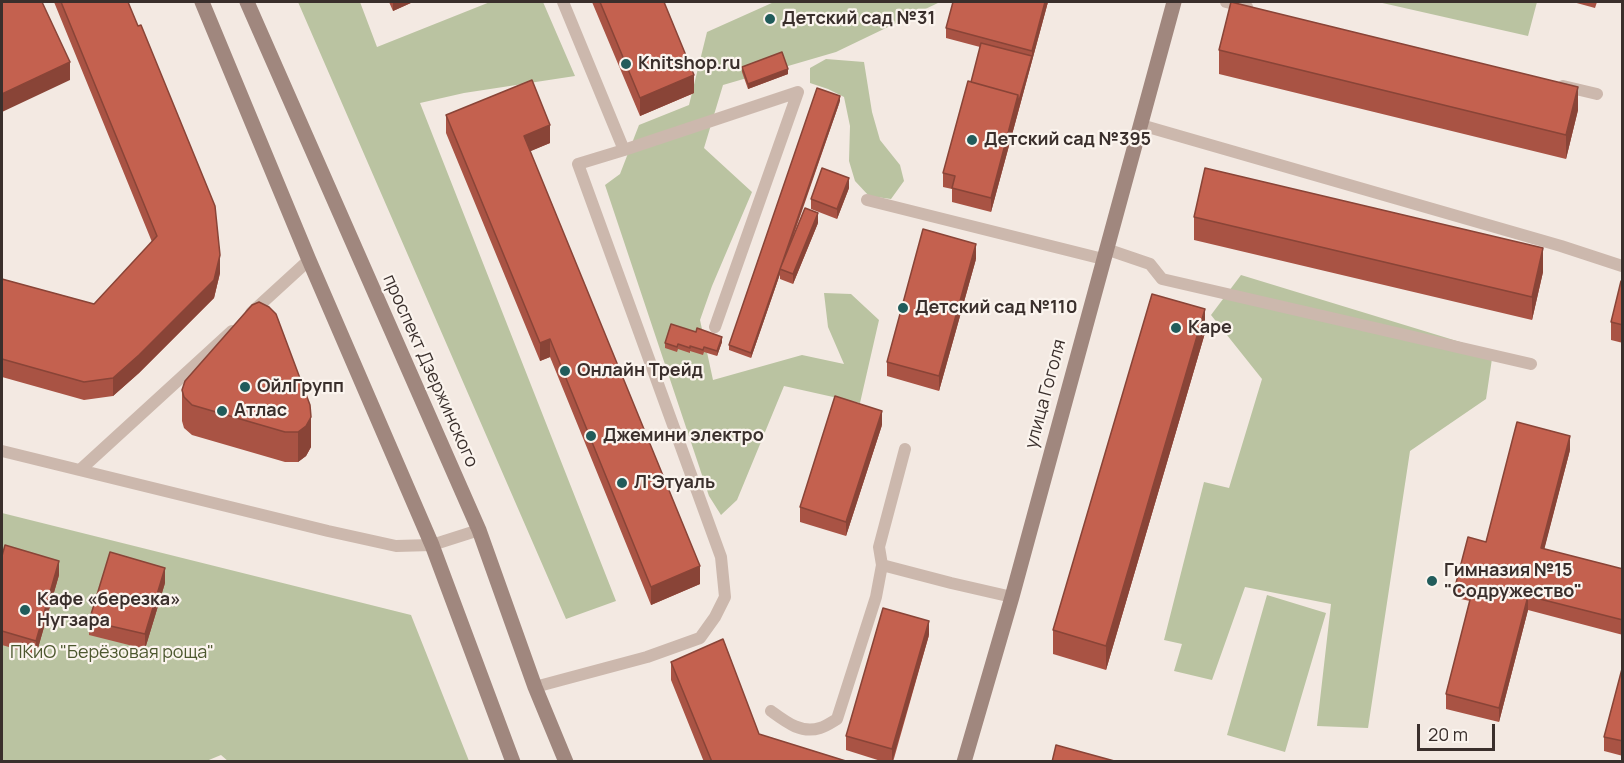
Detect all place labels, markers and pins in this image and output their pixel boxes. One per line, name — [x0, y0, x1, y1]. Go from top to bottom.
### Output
place label: Детский сад №31 — [782, 8, 935, 30]
marker: Детский сад №31 — [763, 12, 777, 26]
place label: Knitshop.ru — [638, 53, 741, 75]
marker: Knitshop.ru — [619, 57, 633, 71]
place label: Детский сад №395 — [984, 129, 1151, 151]
marker: Детский сад №395 — [965, 133, 979, 147]
place label: Детский сад №110 — [915, 297, 1078, 319]
marker: Детский сад №110 — [896, 301, 910, 315]
place label: Каре — [1188, 317, 1232, 339]
marker: Каре — [1169, 321, 1183, 335]
place label: Онлайн Трейд — [577, 360, 703, 382]
marker: Онлайн Трейд — [558, 364, 572, 378]
place label: ОйлГрупп — [257, 376, 344, 398]
marker: ОйлГрупп — [238, 380, 252, 394]
place label: Атлас — [234, 400, 287, 422]
marker: Атлас — [215, 404, 229, 418]
place label: Джемини электро — [603, 425, 764, 447]
marker: Джемини электро — [584, 429, 598, 443]
place label: Л'Этуаль — [634, 472, 715, 494]
marker: Л'Этуаль — [615, 476, 629, 490]
place label: Гимназия №15 "Содружество" — [1444, 560, 1582, 602]
marker: Гимназия №15 "Содружество" — [1425, 574, 1439, 588]
place label: Кафе «березка» Нугзара — [37, 589, 181, 632]
marker: Кафе «березка» Нугзара — [18, 603, 32, 617]

